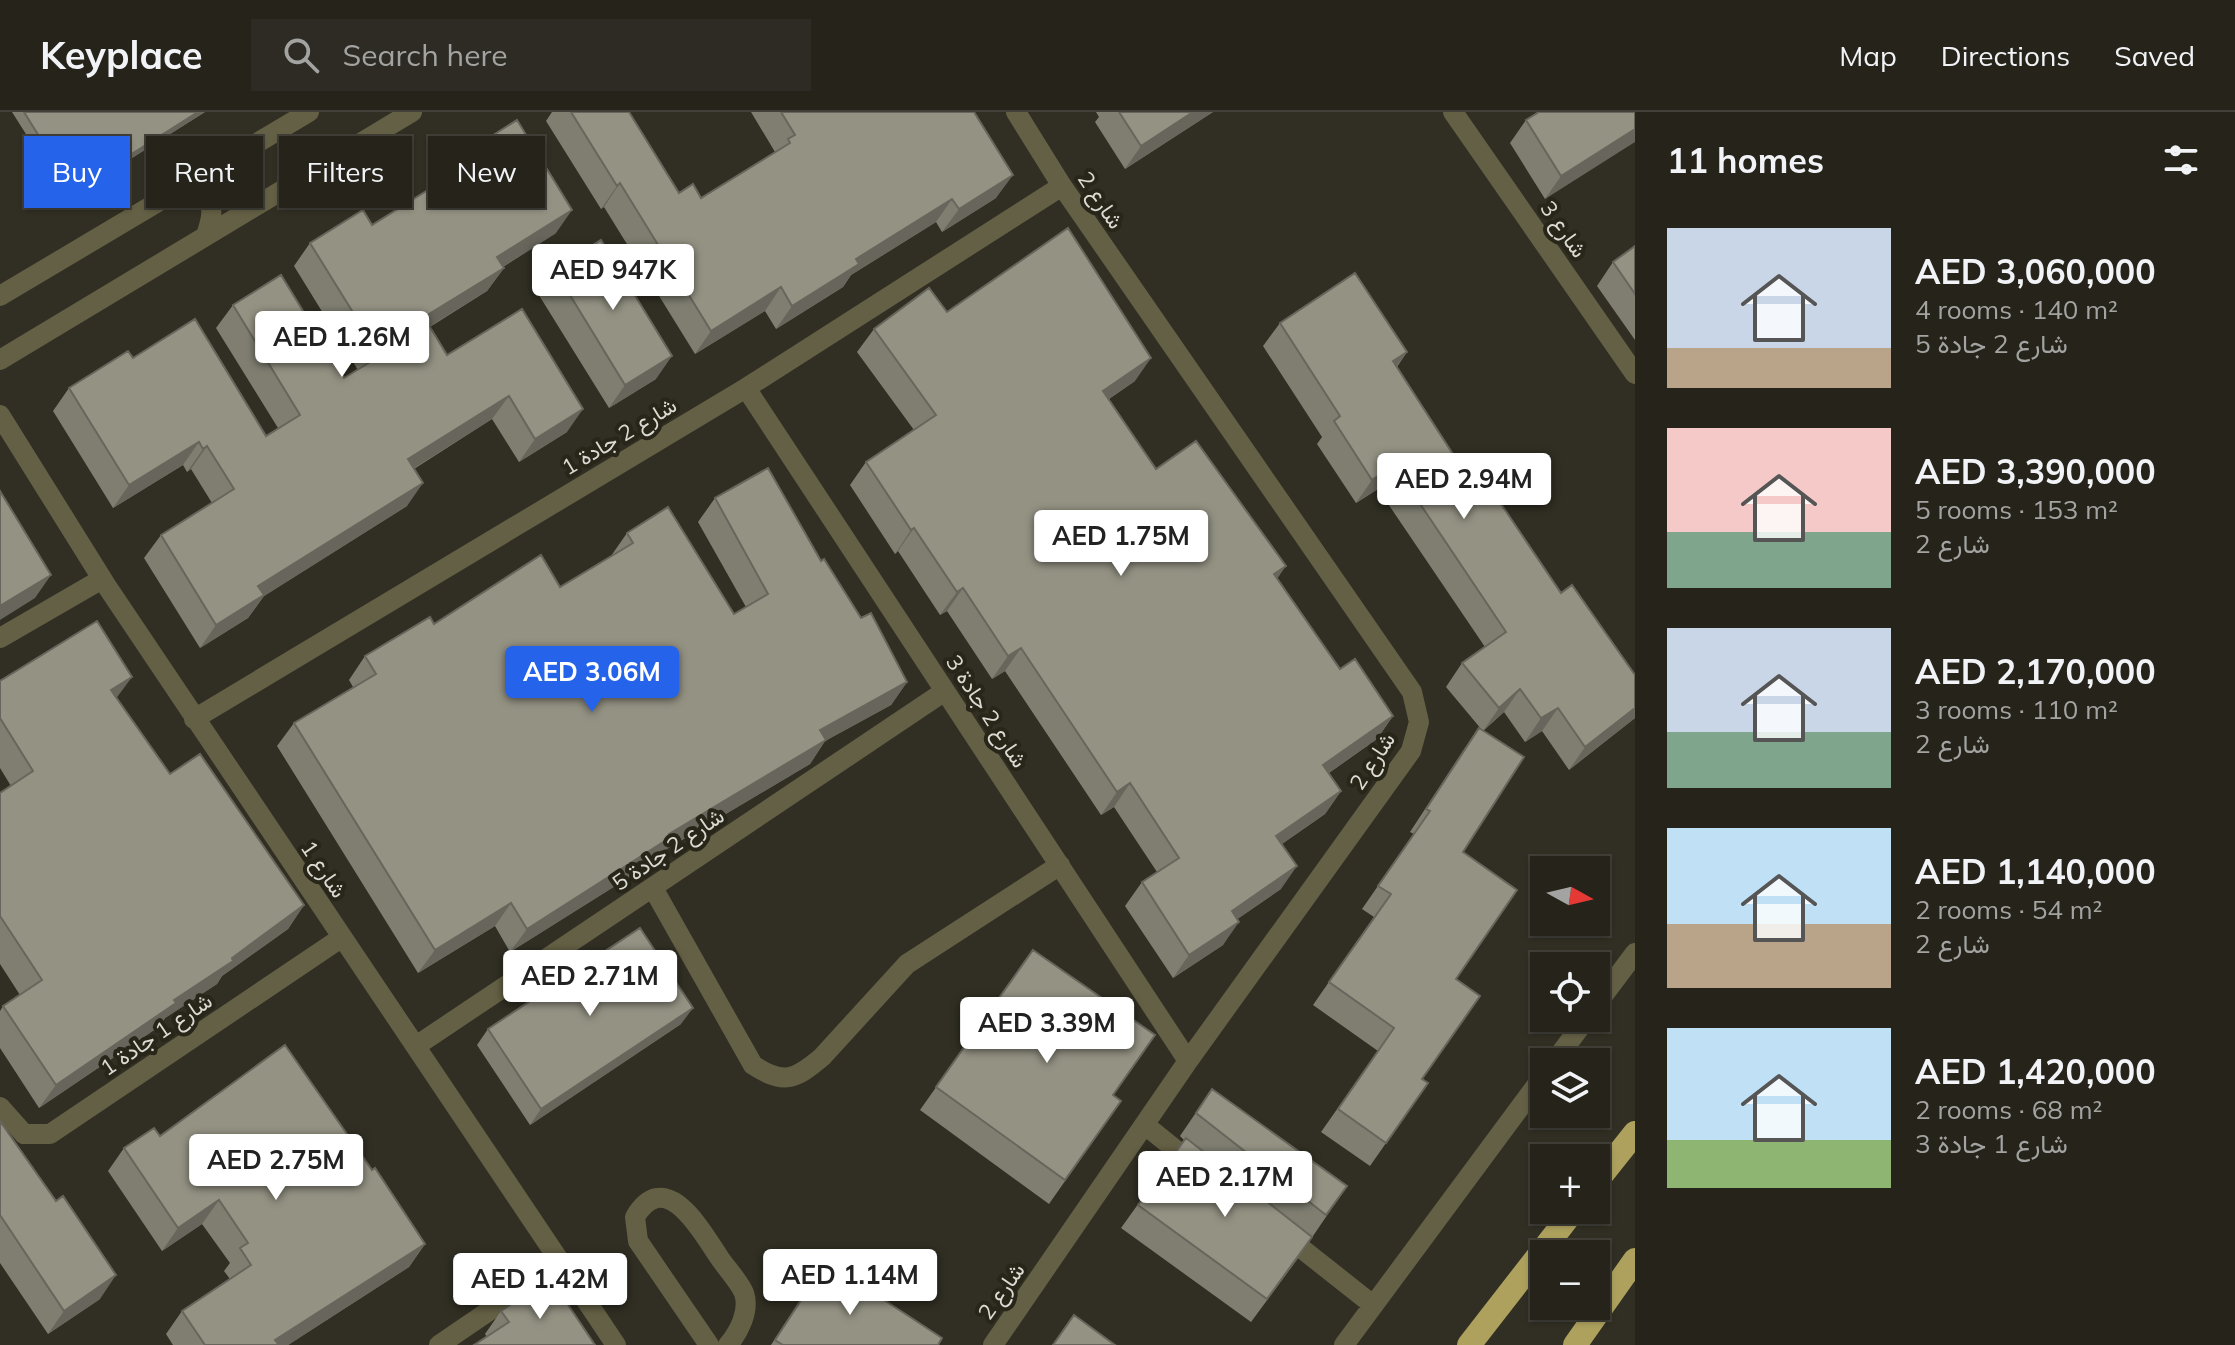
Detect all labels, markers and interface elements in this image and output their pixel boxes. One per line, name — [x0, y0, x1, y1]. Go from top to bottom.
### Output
search box — [251, 19, 811, 91]
text: Keyplace — [40, 31, 203, 79]
icon: search — [279, 33, 323, 77]
text: Search here — [343, 36, 508, 74]
text: Map — [1839, 38, 1897, 73]
text: Directions — [1941, 38, 2070, 73]
text: Saved — [2114, 38, 2195, 73]
chip: Buy — [24, 136, 130, 208]
chip: Rent — [146, 136, 263, 208]
chip: Filters — [279, 136, 412, 208]
chip: New — [428, 136, 545, 208]
icon: filters — [2159, 138, 2203, 182]
text: 11 homes — [1667, 139, 1824, 182]
street label: شارع 2 — [1071, 166, 1130, 235]
street label: شارع 3 — [1534, 195, 1594, 263]
pin: AED 947K — [530, 244, 696, 312]
text: AED 3,060,000 — [1915, 250, 2156, 293]
text: AED 947K — [550, 253, 676, 286]
icon: home — [1731, 260, 1827, 356]
text: 4 rooms · 140 m² — [1915, 293, 2118, 326]
pin: AED 1.26M — [250, 311, 434, 379]
text: AED 1.26M — [273, 320, 411, 353]
text: شارع 2 جادة 5 — [1915, 327, 2068, 360]
street label: شارع 2 جادة 1 — [556, 391, 682, 482]
text: AED 3,390,000 — [1915, 450, 2156, 493]
pin: AED 2.94M — [1372, 453, 1556, 521]
icon: home — [1731, 460, 1827, 556]
text: AED 2.94M — [1395, 462, 1533, 495]
text: 5 rooms · 153 m² — [1915, 493, 2118, 526]
pin: AED 1.75M — [1029, 510, 1213, 578]
text: AED 1.75M — [1052, 519, 1190, 552]
text: شارع 2 — [1915, 527, 1990, 560]
pin: AED 3.06M — [500, 646, 684, 714]
street label: شارع 2 جادة 3 — [939, 649, 1034, 773]
text: AED 2,170,000 — [1915, 650, 2156, 693]
text: AED 3.06M — [523, 655, 661, 688]
icon: home — [1731, 660, 1827, 756]
text: 3 rooms · 110 m² — [1915, 693, 2118, 726]
street label: شارع 2 — [1343, 727, 1402, 796]
text: شارع 2 — [1915, 727, 1990, 760]
street label: شارع 2 جادة 5 — [607, 801, 730, 898]
street label: شارع 1 — [294, 835, 353, 904]
text: AED 1,140,000 — [1915, 850, 2156, 893]
north arrow — [1530, 856, 1610, 936]
map controls — [1530, 856, 1610, 1320]
icon: home — [1731, 860, 1827, 956]
text: 2 rooms · 54 m² — [1915, 893, 2102, 926]
text: شارع 2 — [1915, 927, 1990, 960]
pin: AED 2.71M — [498, 950, 682, 1018]
button: locate — [1530, 952, 1610, 1032]
text: AED 2.71M — [521, 959, 659, 992]
street label: شارع 1 جادة 1 — [95, 986, 218, 1083]
pin: AED 3.39M — [955, 997, 1139, 1065]
text: AED 3.39M — [978, 1006, 1116, 1039]
button: layers — [1530, 1048, 1610, 1128]
text: AED 1,420,000 — [1915, 1050, 2156, 1093]
icon: home — [1731, 1060, 1827, 1156]
text: 2 rooms · 68 m² — [1915, 1093, 2102, 1126]
text: شارع 1 جادة 3 — [1915, 1127, 2068, 1160]
pin: AED 2.75M — [184, 1134, 368, 1202]
text: AED 2.75M — [207, 1143, 345, 1176]
button: + — [1530, 1144, 1610, 1224]
pin: AED 2.17M — [1133, 1151, 1317, 1219]
text: AED 2.17M — [1156, 1160, 1294, 1193]
button: − — [1530, 1240, 1610, 1320]
pin: AED 1.14M — [758, 1249, 942, 1317]
pin: AED 1.42M — [448, 1253, 632, 1321]
street label: شارع 2 — [971, 1257, 1031, 1325]
text: AED 1.14M — [781, 1258, 919, 1291]
text: AED 1.42M — [471, 1262, 609, 1295]

